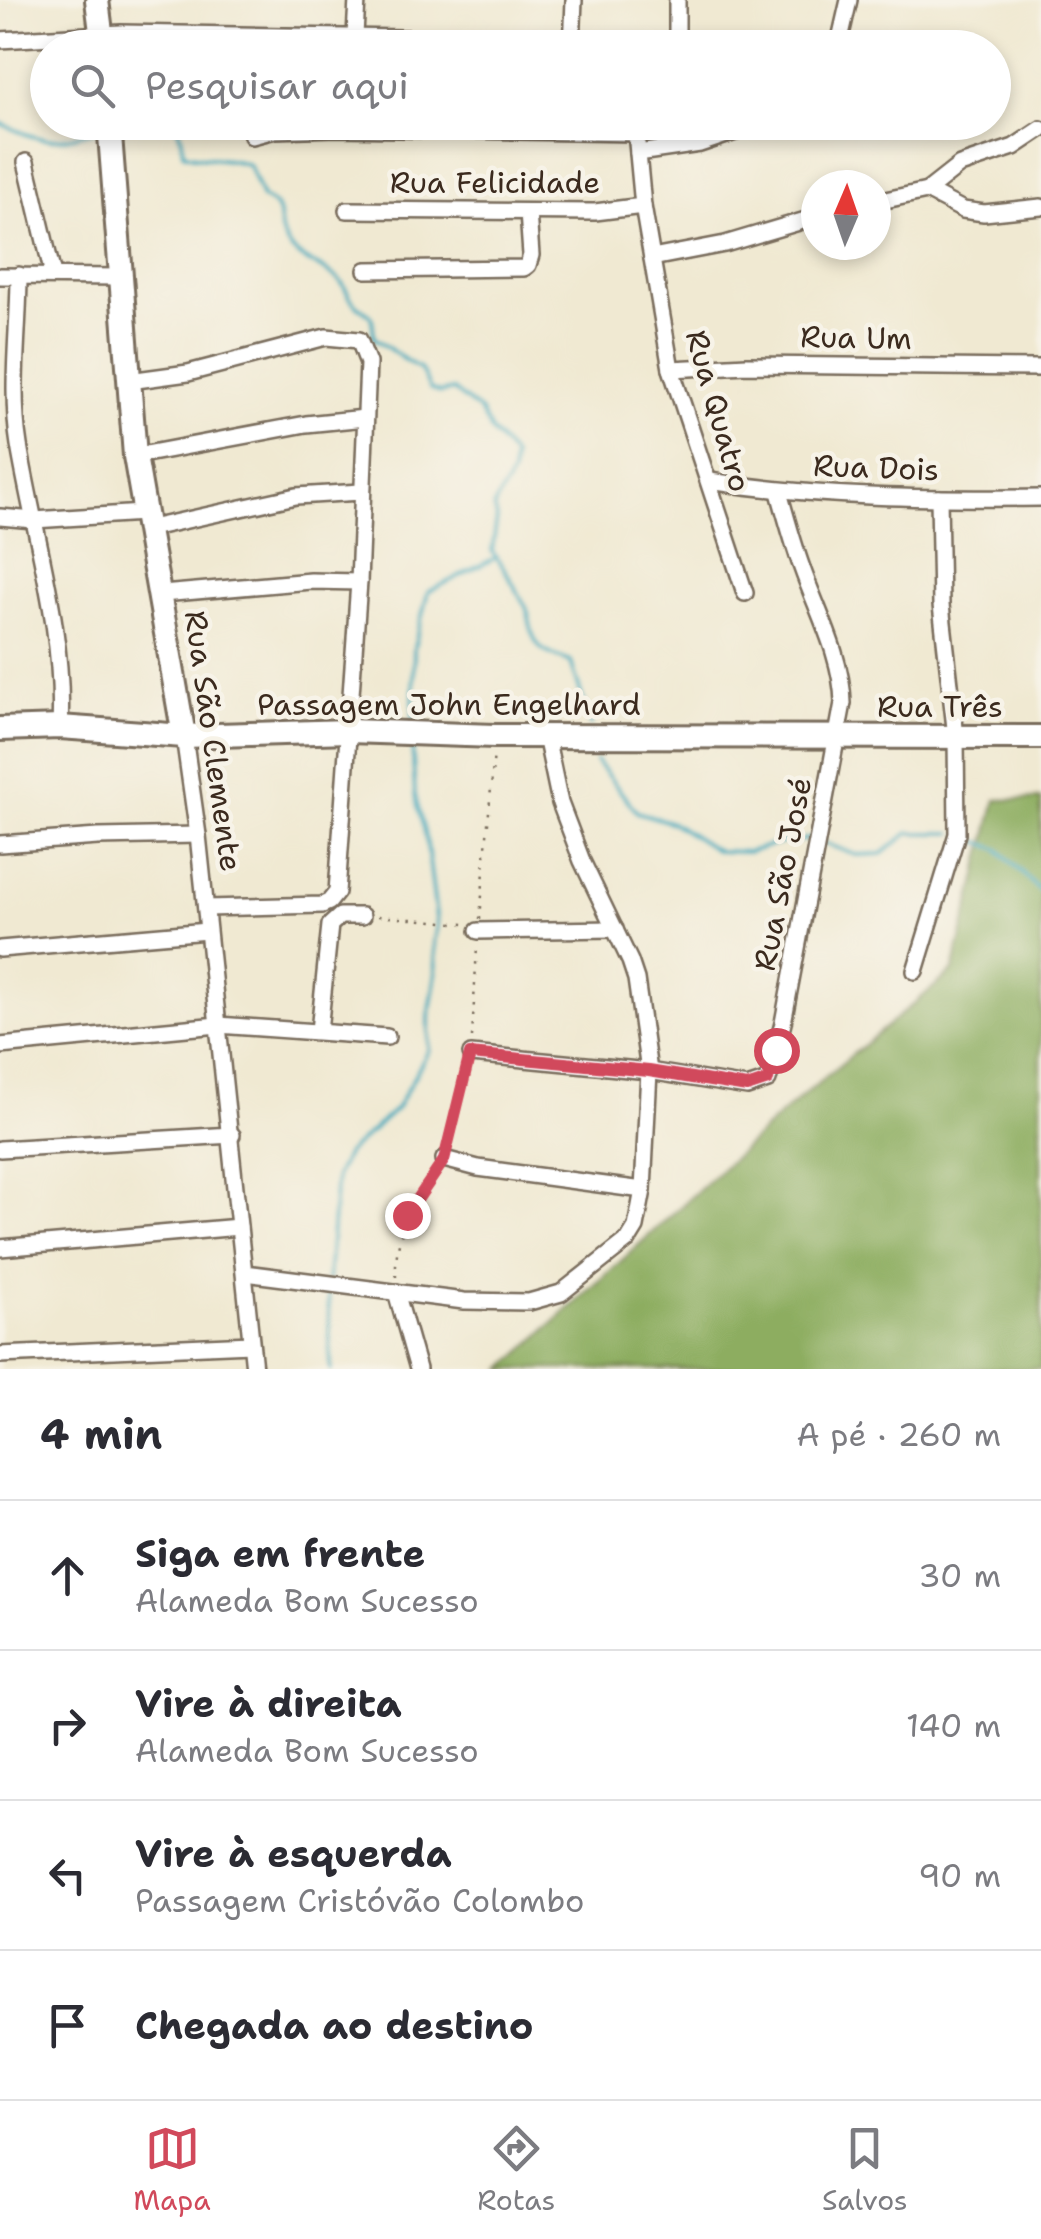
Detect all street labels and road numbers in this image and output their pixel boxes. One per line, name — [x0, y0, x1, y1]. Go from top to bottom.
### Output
street label: Rua Felicidade — [390, 162, 600, 203]
street label: Rua Um — [800, 316, 912, 359]
street label: Rua Quatro — [676, 325, 761, 497]
street label: Rua Dois — [812, 445, 940, 490]
street label: Rua São Clemente — [175, 608, 252, 874]
street label: Passagem John Engelhard — [257, 684, 641, 725]
street label: Rua Três — [877, 686, 1003, 727]
street label: Rua São José — [744, 774, 821, 974]

